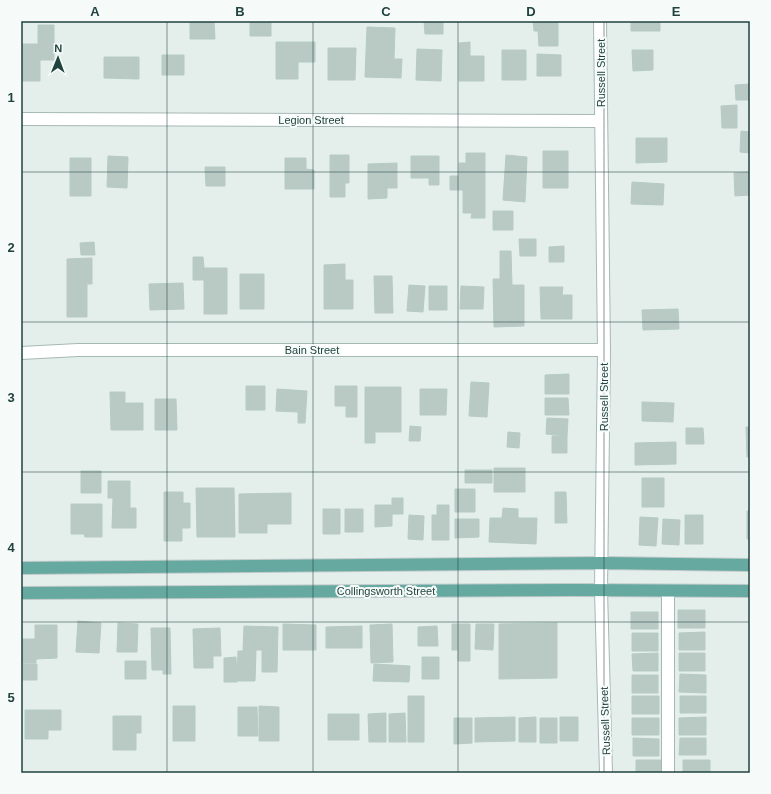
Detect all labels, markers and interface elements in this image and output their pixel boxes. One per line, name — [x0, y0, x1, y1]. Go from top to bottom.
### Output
text: A — [90, 4, 100, 19]
text: B — [235, 4, 245, 19]
text: C — [381, 4, 391, 19]
text: D — [526, 4, 536, 19]
text: E — [672, 4, 681, 19]
north arrow — [38, 38, 78, 78]
street label: Russell Street — [595, 39, 607, 107]
text: N — [54, 42, 62, 54]
text: 1 — [7, 90, 15, 105]
street label: Legion Street — [278, 114, 344, 126]
text: 2 — [7, 240, 15, 255]
street label: Bain Street — [285, 344, 339, 356]
street label: Russell Street — [598, 363, 610, 431]
text: 3 — [7, 390, 15, 405]
text: 4 — [7, 540, 15, 555]
street label: Collingsworth Street — [337, 585, 435, 597]
street label: Russell Street — [598, 687, 612, 755]
text: 5 — [7, 690, 15, 705]

